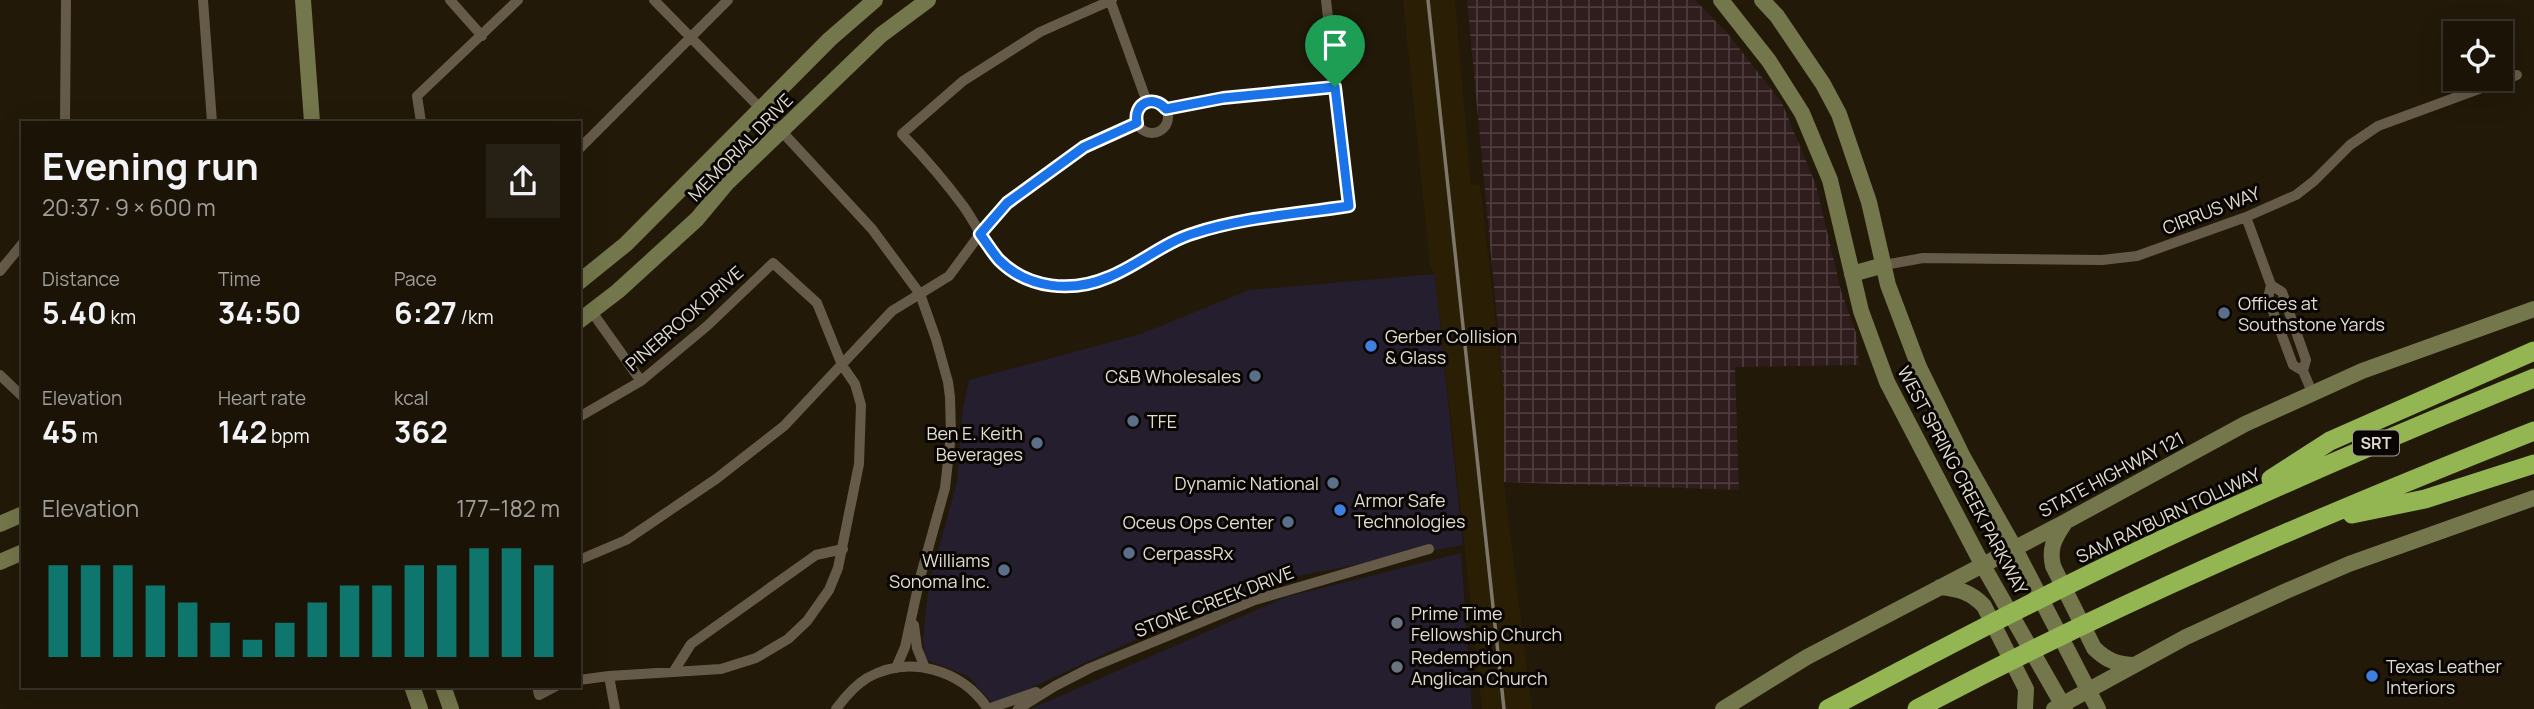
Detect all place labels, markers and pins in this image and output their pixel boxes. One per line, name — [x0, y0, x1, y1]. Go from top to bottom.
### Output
pin — [1305, 15, 1365, 87]
place label: Offices at Southstone Yards — [2238, 291, 2385, 336]
marker: Offices at Southstone Yards — [2216, 305, 2232, 321]
place label: Gerber Collision & Glass — [1385, 324, 1517, 369]
marker: Gerber Collision & Glass — [1363, 338, 1379, 354]
place label: C&B Wholesales — [1105, 364, 1241, 388]
marker: C&B Wholesales — [1247, 368, 1263, 384]
place label: TFE — [1147, 409, 1177, 433]
marker: TFE — [1125, 413, 1141, 429]
place label: Ben E. Keith Beverages — [926, 421, 1023, 466]
marker: Ben E. Keith Beverages — [1029, 435, 1045, 451]
place label: Dynamic National — [1174, 471, 1319, 495]
marker: Dynamic National — [1325, 475, 1341, 491]
place label: Armor Safe Technologies — [1354, 488, 1465, 533]
marker: Armor Safe Technologies — [1332, 502, 1348, 518]
place label: Oceus Ops Center — [1123, 510, 1274, 534]
marker: Oceus Ops Center — [1280, 514, 1296, 530]
place label: CerpassRx — [1143, 541, 1234, 565]
marker: CerpassRx — [1121, 545, 1137, 561]
place label: Williams Sonoma Inc. — [889, 548, 990, 593]
marker: Williams Sonoma Inc. — [996, 562, 1012, 578]
place label: Prime Time Fellowship Church — [1411, 601, 1562, 646]
marker: Prime Time Fellowship Church — [1389, 615, 1405, 631]
place label: Redemption Anglican Church — [1411, 645, 1548, 690]
place label: Texas Leather Interiors — [2386, 654, 2503, 699]
marker: Redemption Anglican Church — [1389, 659, 1405, 675]
marker: Texas Leather Interiors — [2364, 668, 2380, 684]

